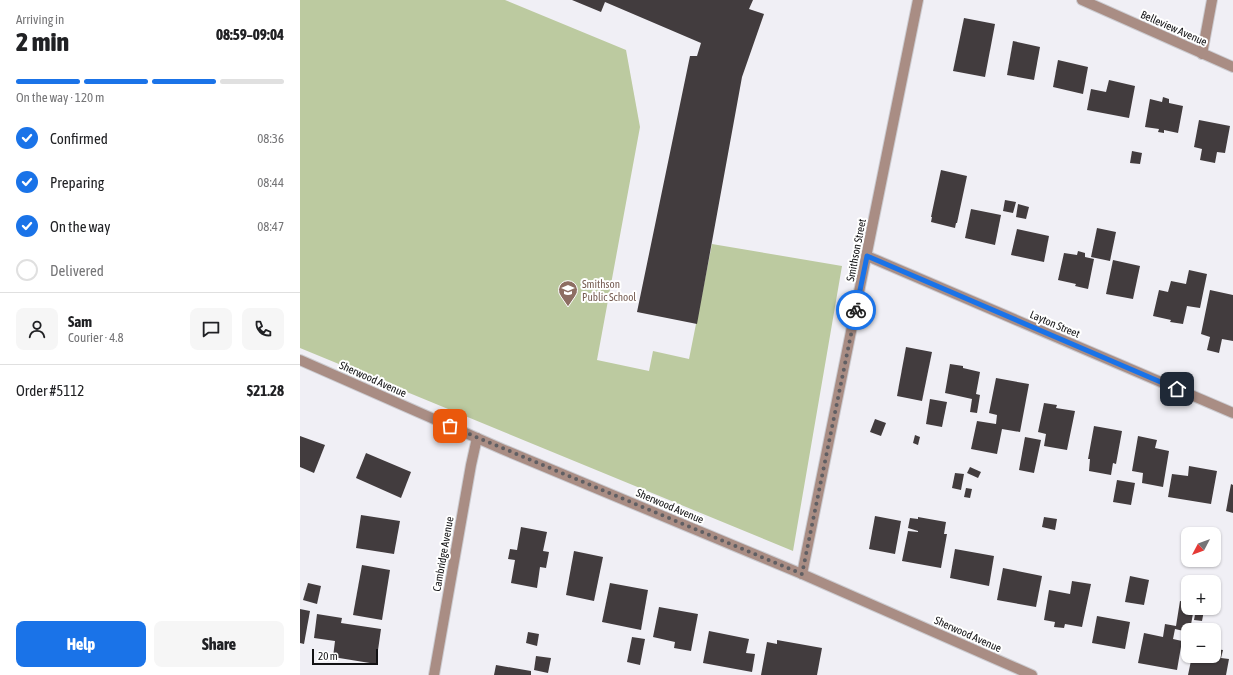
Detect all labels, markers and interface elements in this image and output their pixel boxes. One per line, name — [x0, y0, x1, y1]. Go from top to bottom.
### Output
street label: Belleview Avenue — [1139, 8, 1209, 48]
text: Arriving in — [16, 12, 64, 27]
text: 08:59–09:04 — [216, 26, 284, 43]
text: 2 min — [16, 27, 69, 57]
text: On the way · 120 m — [16, 90, 104, 105]
icon: check — [16, 127, 38, 149]
text: Confirmed — [50, 130, 108, 147]
text: 08:36 — [257, 131, 284, 146]
icon: check — [16, 171, 38, 193]
text: Preparing — [50, 174, 104, 191]
text: 08:44 — [257, 175, 284, 190]
icon: check — [16, 215, 38, 237]
text: On the way — [50, 218, 111, 235]
street label: Smithson Street — [844, 218, 868, 282]
text: 08:47 — [257, 219, 284, 234]
text: Delivered — [50, 262, 104, 279]
place label: Smithson Public School — [582, 278, 636, 303]
school or university icon: Smithson Public School — [557, 279, 579, 307]
courier — [836, 290, 876, 330]
icon: bike — [845, 299, 867, 321]
button: person — [16, 308, 58, 350]
button: chat — [190, 308, 232, 350]
button: phone — [242, 308, 284, 350]
street label: Layton Street — [1028, 308, 1082, 340]
text: Sam — [68, 313, 92, 330]
text: Courier · 4.8 — [68, 330, 124, 345]
street label: Sherwood Avenue — [338, 359, 408, 399]
pin — [1160, 372, 1194, 406]
icon: home — [1166, 378, 1188, 400]
text: Order #5112 — [16, 382, 84, 399]
text: $21.28 — [247, 382, 284, 399]
pin — [433, 409, 467, 443]
icon: bag — [439, 415, 461, 437]
street label: Sherwood Avenue — [634, 486, 706, 526]
street label: Cambridge Avenue — [431, 516, 455, 592]
north arrow — [1181, 527, 1221, 567]
map controls — [1181, 527, 1221, 663]
button: + — [1181, 575, 1221, 615]
street label: Sherwood Avenue — [933, 614, 1003, 654]
button: Help — [16, 621, 146, 667]
button: Share — [154, 621, 284, 667]
button: − — [1181, 623, 1221, 663]
scale bar — [312, 647, 378, 666]
text: 20 m — [318, 650, 338, 662]

